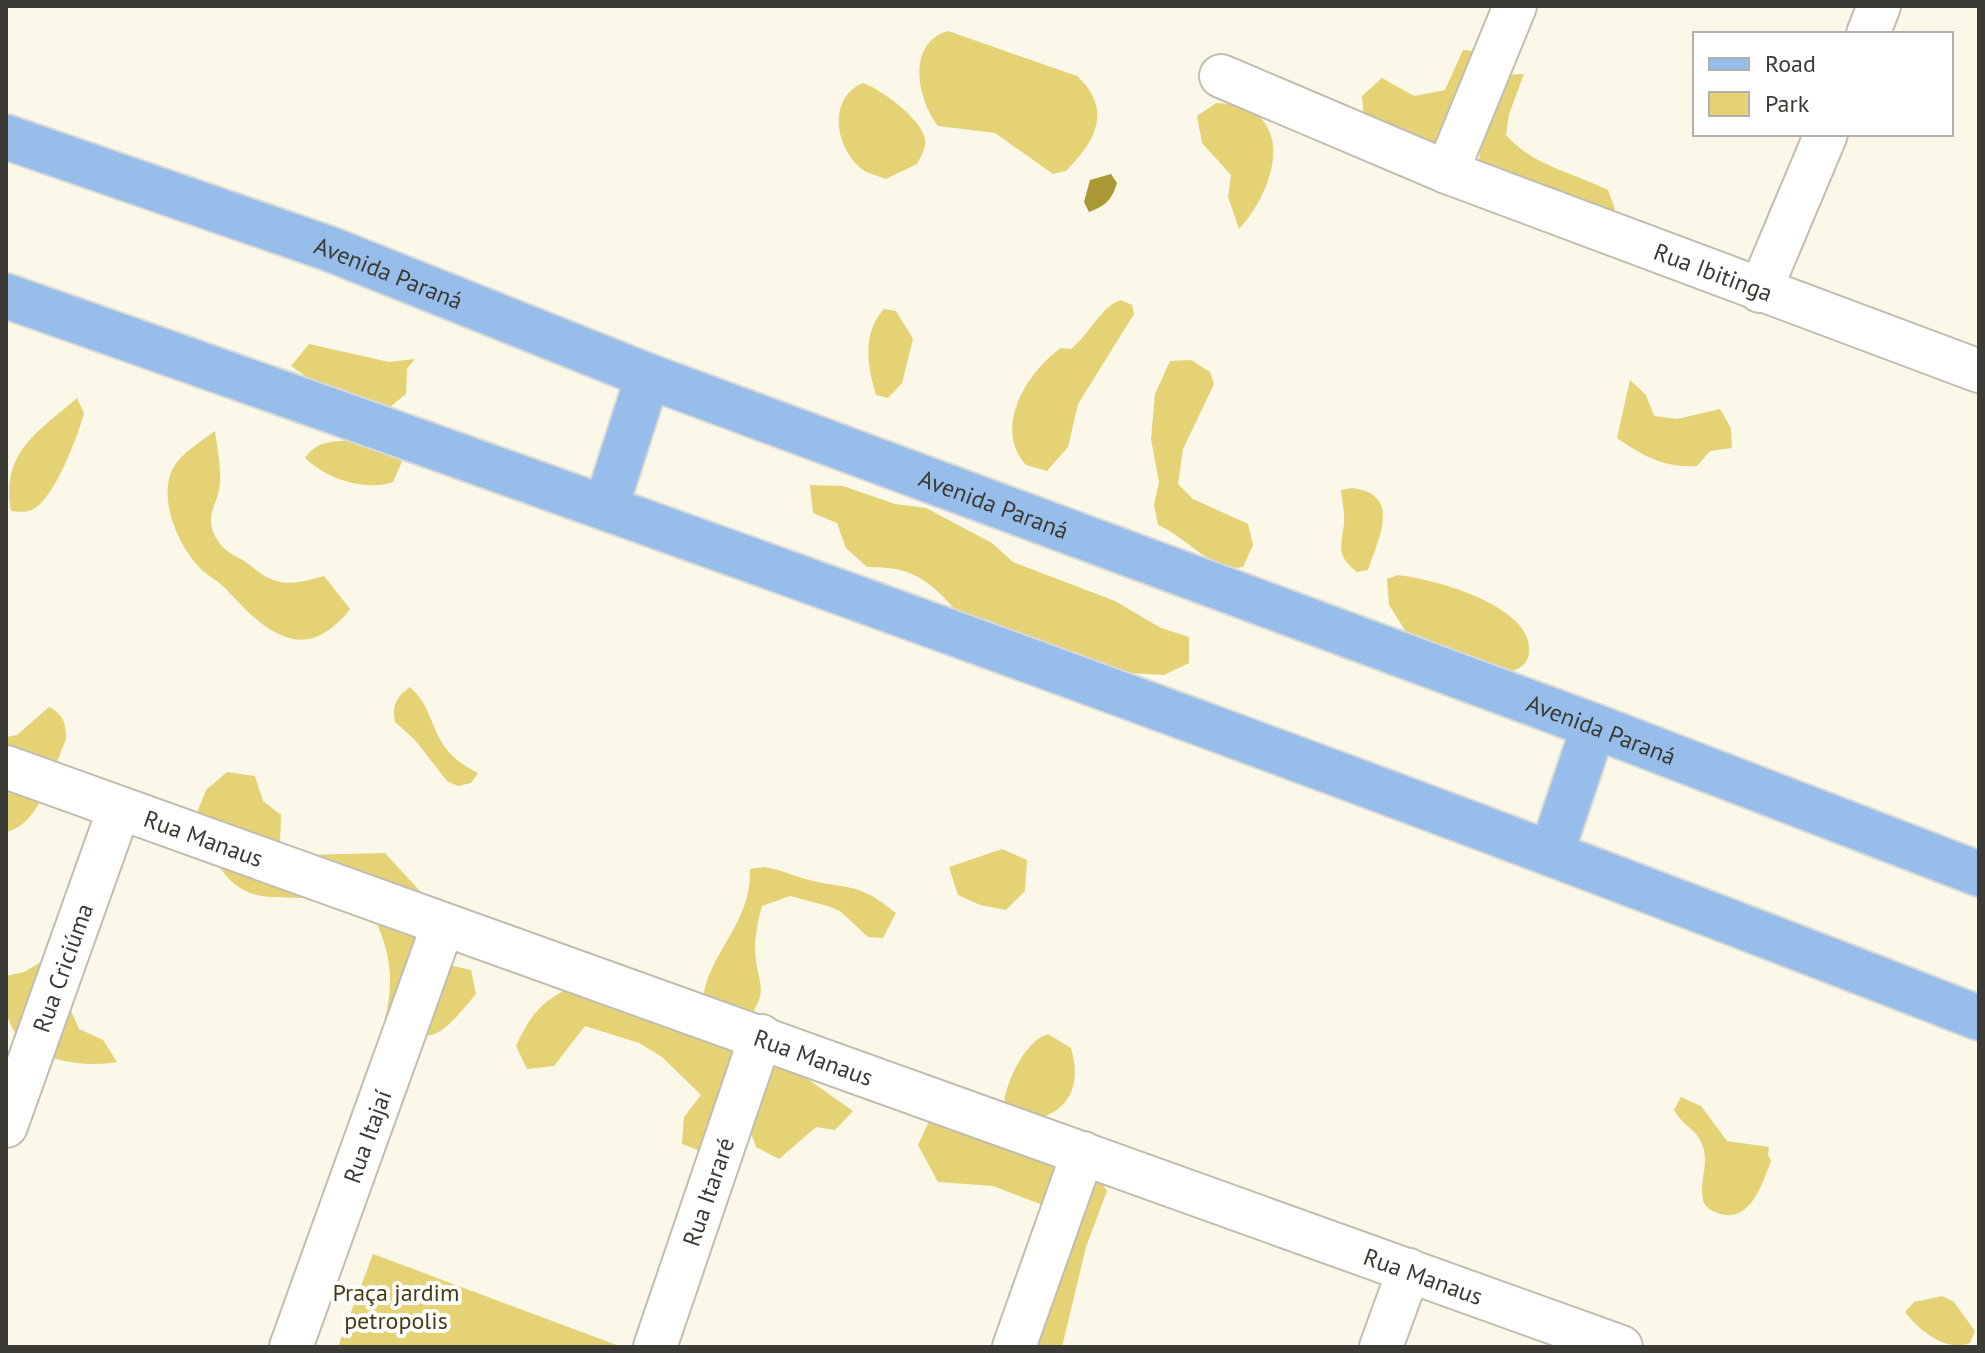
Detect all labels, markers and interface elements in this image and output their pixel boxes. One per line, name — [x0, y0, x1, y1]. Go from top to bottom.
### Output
legend — [1693, 32, 1953, 136]
text: Road — [1765, 48, 1816, 79]
text: Park — [1765, 88, 1810, 119]
street label: Avenida Paraná — [310, 229, 467, 316]
street label: Rua Ibitinga — [1650, 235, 1777, 308]
street label: Avenida Paraná — [915, 462, 1073, 546]
street label: Avenida Paraná — [1523, 687, 1680, 772]
street label: Rua Manaus — [140, 802, 267, 874]
street label: Rua Criciúma — [25, 899, 100, 1036]
street label: Rua Manaus — [750, 1021, 877, 1093]
street label: Rua Itajaí — [336, 1085, 398, 1187]
street label: Rua Itararé — [675, 1133, 741, 1250]
street label: Rua Manaus — [1360, 1240, 1487, 1312]
park label: Praça jardim petropolis — [332, 1277, 460, 1336]

